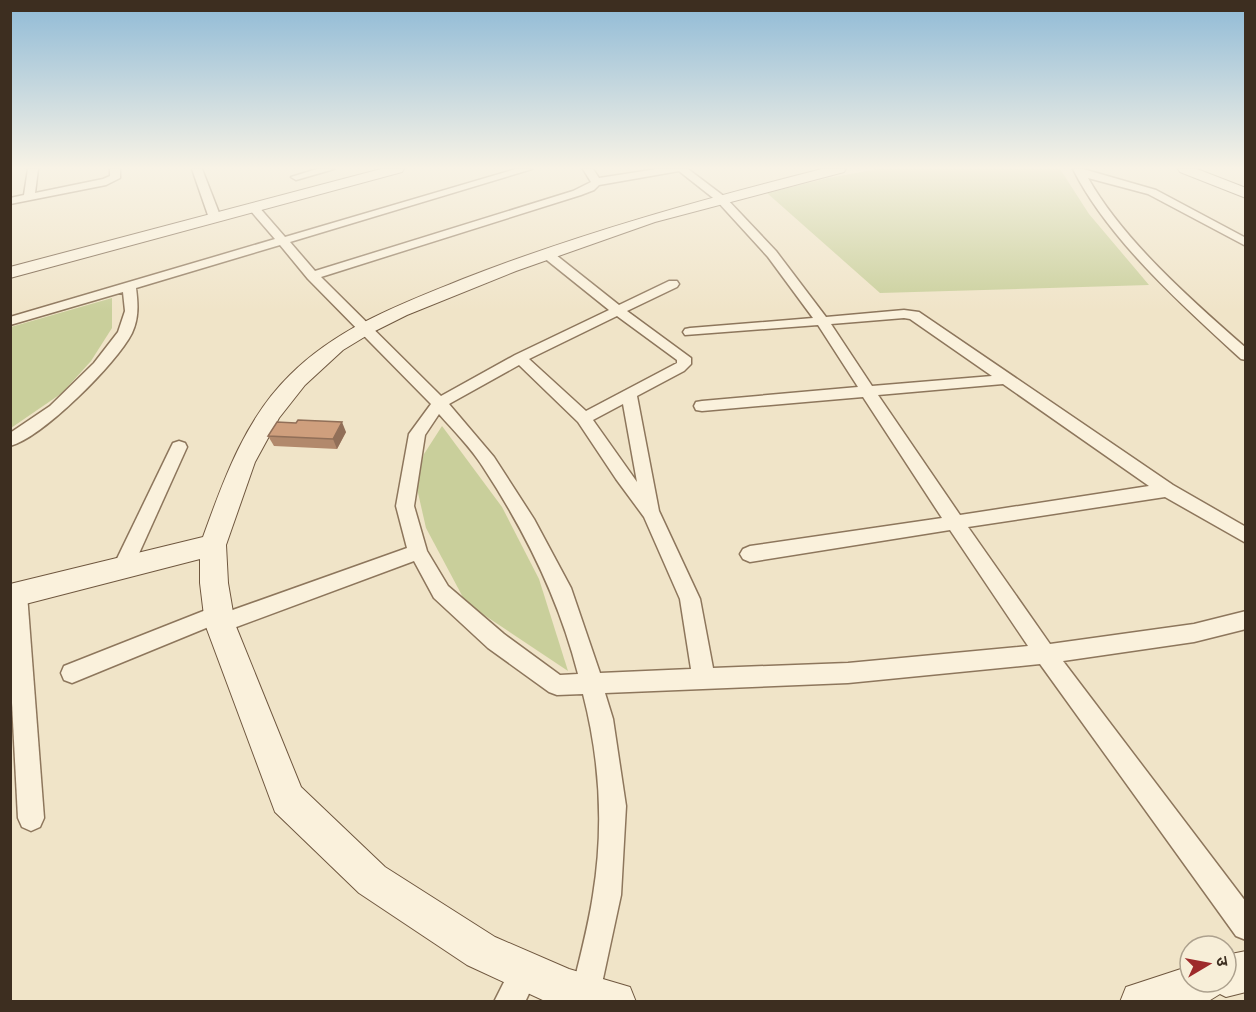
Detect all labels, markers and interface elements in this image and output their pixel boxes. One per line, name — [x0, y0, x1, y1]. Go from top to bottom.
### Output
north arrow — [1178, 934, 1238, 994]
text: उ — [1212, 955, 1233, 968]

